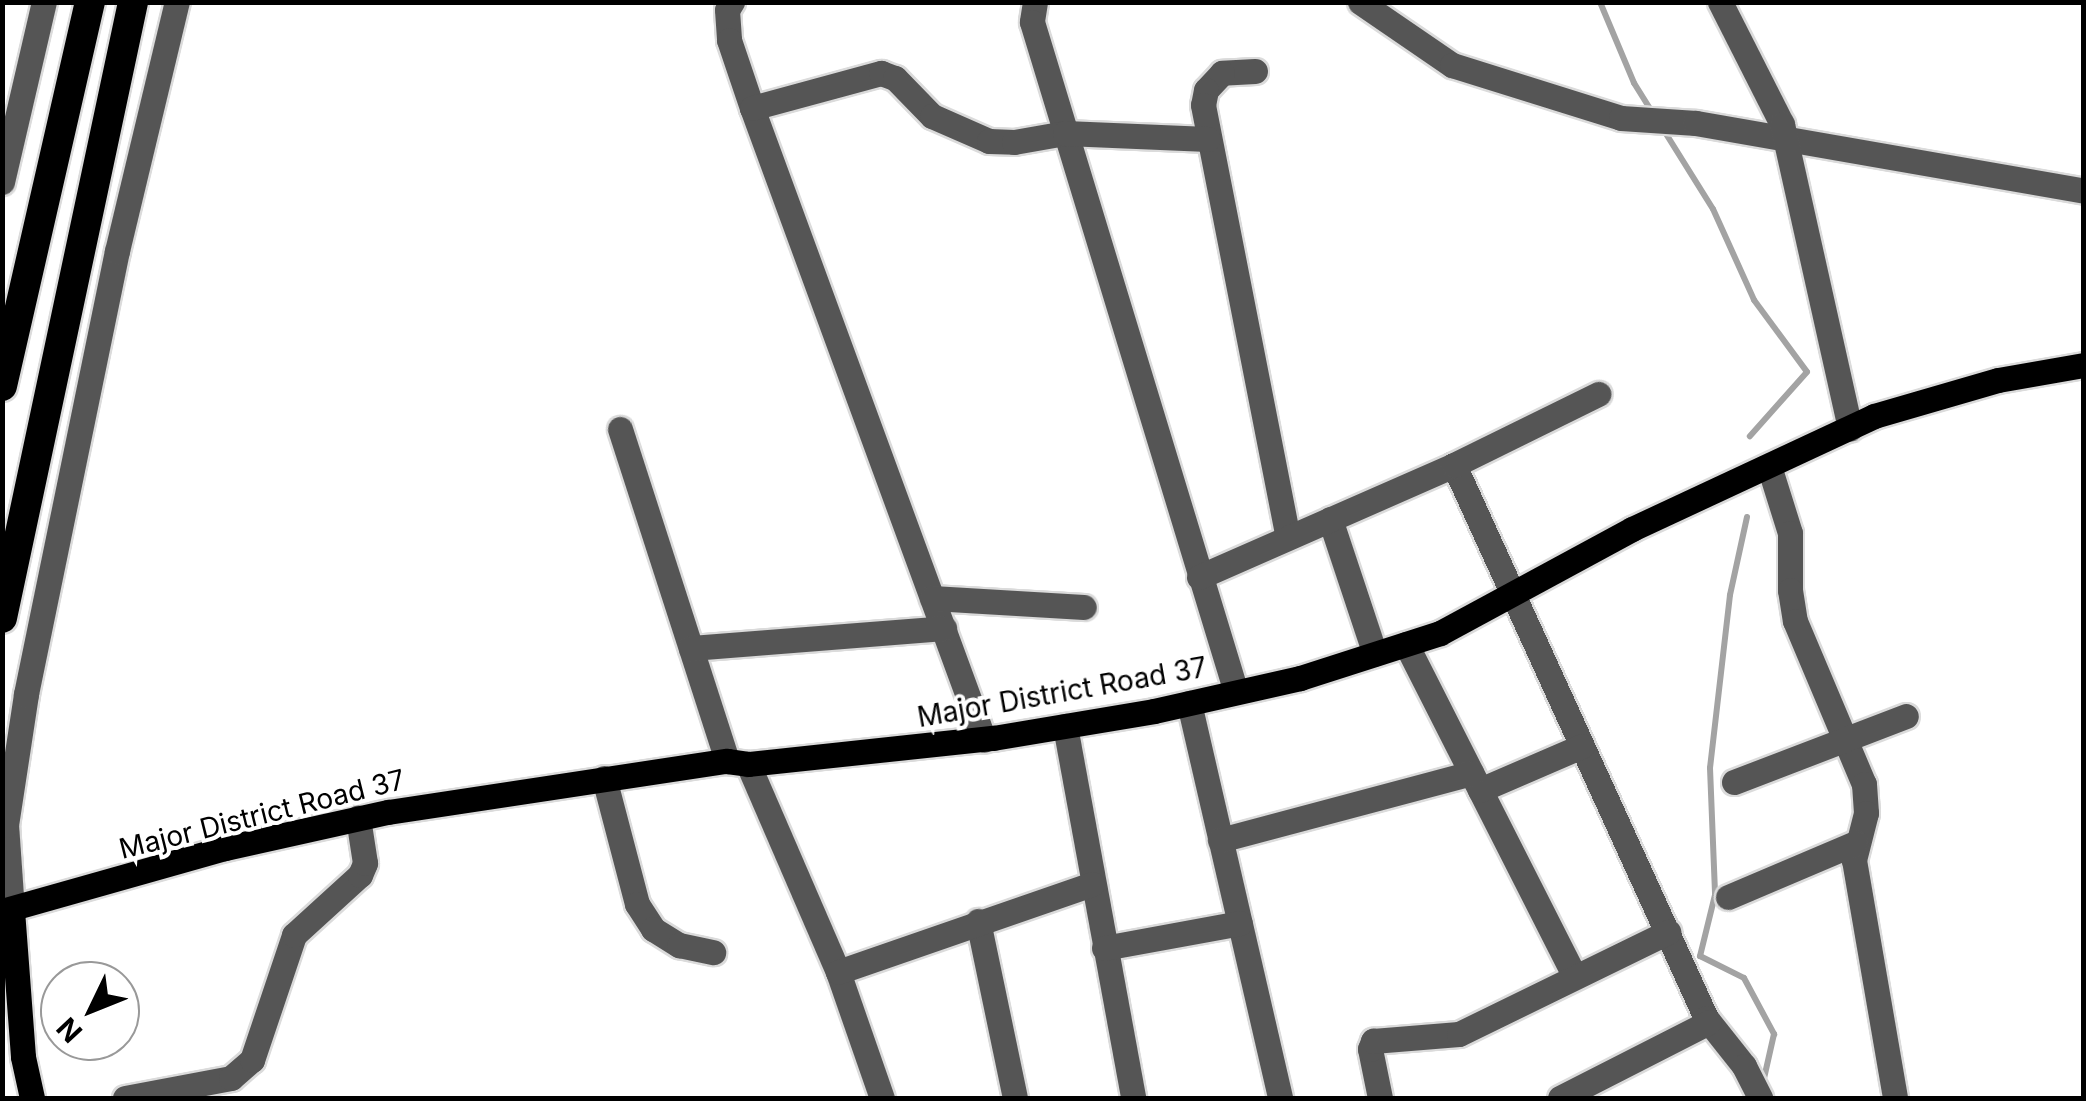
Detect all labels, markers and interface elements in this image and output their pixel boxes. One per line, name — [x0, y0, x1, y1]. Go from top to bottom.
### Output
street label: Major District Road 37 — [915, 650, 1209, 734]
street label: Major District Road 37 — [116, 762, 408, 866]
north arrow — [40, 961, 140, 1061]
text: N — [50, 1011, 89, 1049]

